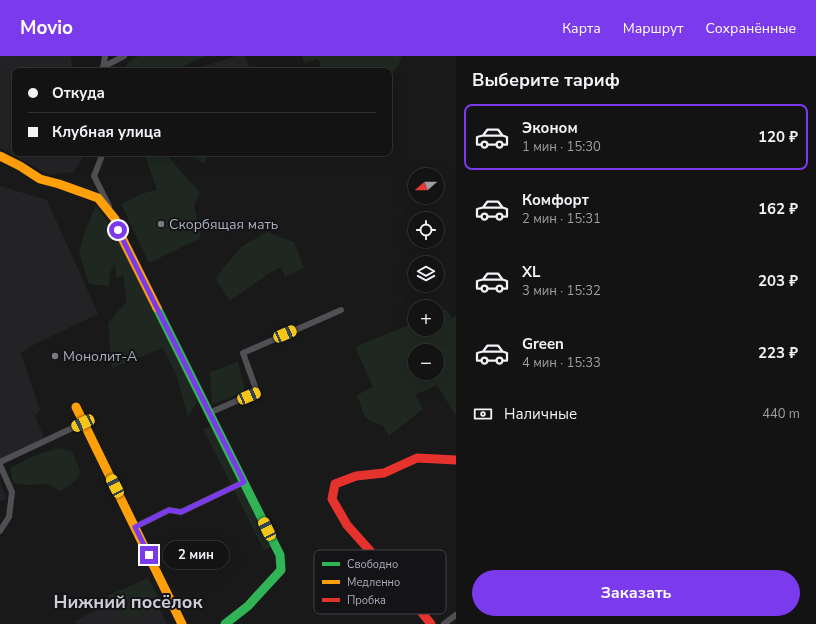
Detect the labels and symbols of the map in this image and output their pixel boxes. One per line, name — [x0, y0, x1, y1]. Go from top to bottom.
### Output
north arrow — [408, 168, 444, 204]
place label: Скорбящая мать — [169, 215, 278, 234]
marker: Скорбящая мать — [156, 219, 166, 229]
route start — [109, 221, 127, 239]
car — [272, 324, 298, 344]
place label: Монолит-А — [63, 347, 137, 366]
marker: Монолит-А — [50, 351, 60, 361]
car — [236, 386, 262, 406]
car — [70, 412, 96, 434]
car — [104, 473, 126, 499]
car — [256, 516, 278, 542]
callout: 2 мин — [163, 541, 229, 569]
route end — [140, 546, 158, 564]
legend — [314, 550, 446, 614]
text: Свободно — [347, 557, 398, 572]
text: Медленно — [347, 575, 400, 590]
district label: Нижний посёлок — [54, 590, 203, 614]
text: Пробка — [347, 593, 386, 608]

